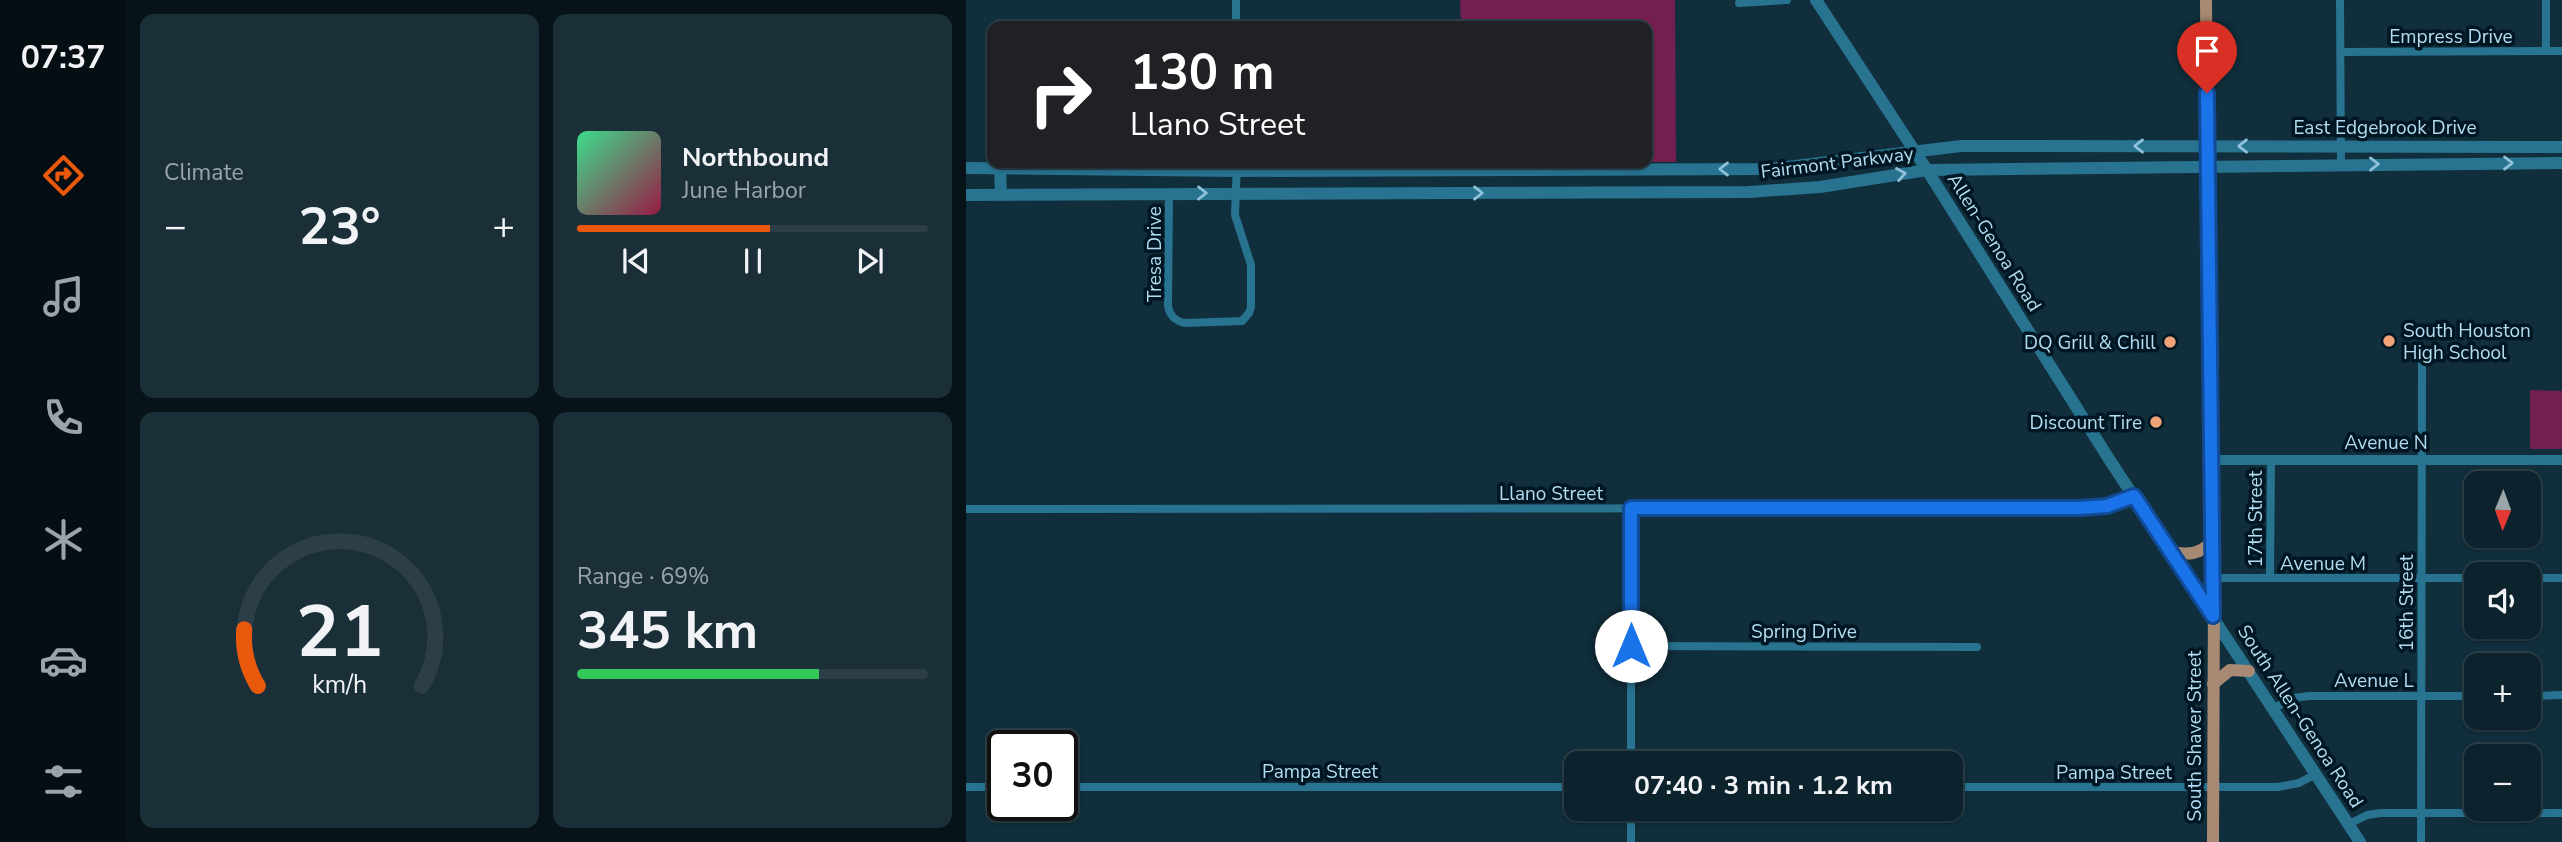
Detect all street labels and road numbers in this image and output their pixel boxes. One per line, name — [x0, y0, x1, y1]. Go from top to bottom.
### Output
street label: Empress Drive — [2389, 24, 2513, 50]
street label: East Edgebrook Drive — [2293, 115, 2477, 141]
street label: Fairmont Parkway — [1759, 141, 1915, 185]
street label: Allen-Genoa Road — [1941, 168, 2047, 317]
street label: Tresa Drive — [1142, 206, 1168, 302]
street label: Avenue N — [2344, 430, 2428, 456]
street label: 17th Street — [2243, 470, 2269, 567]
street label: Llano Street — [1499, 481, 1603, 507]
street label: Avenue M — [2280, 551, 2366, 577]
street label: 16th Street — [2394, 554, 2420, 651]
street label: Spring Drive — [1751, 619, 1857, 645]
street label: South Allen-Genoa Road — [2231, 620, 2369, 813]
street label: South Shaver Street — [2182, 650, 2208, 821]
street label: Avenue L — [2334, 668, 2415, 694]
street label: Pampa Street — [1262, 759, 1378, 785]
street label: Pampa Street — [2056, 760, 2172, 786]

